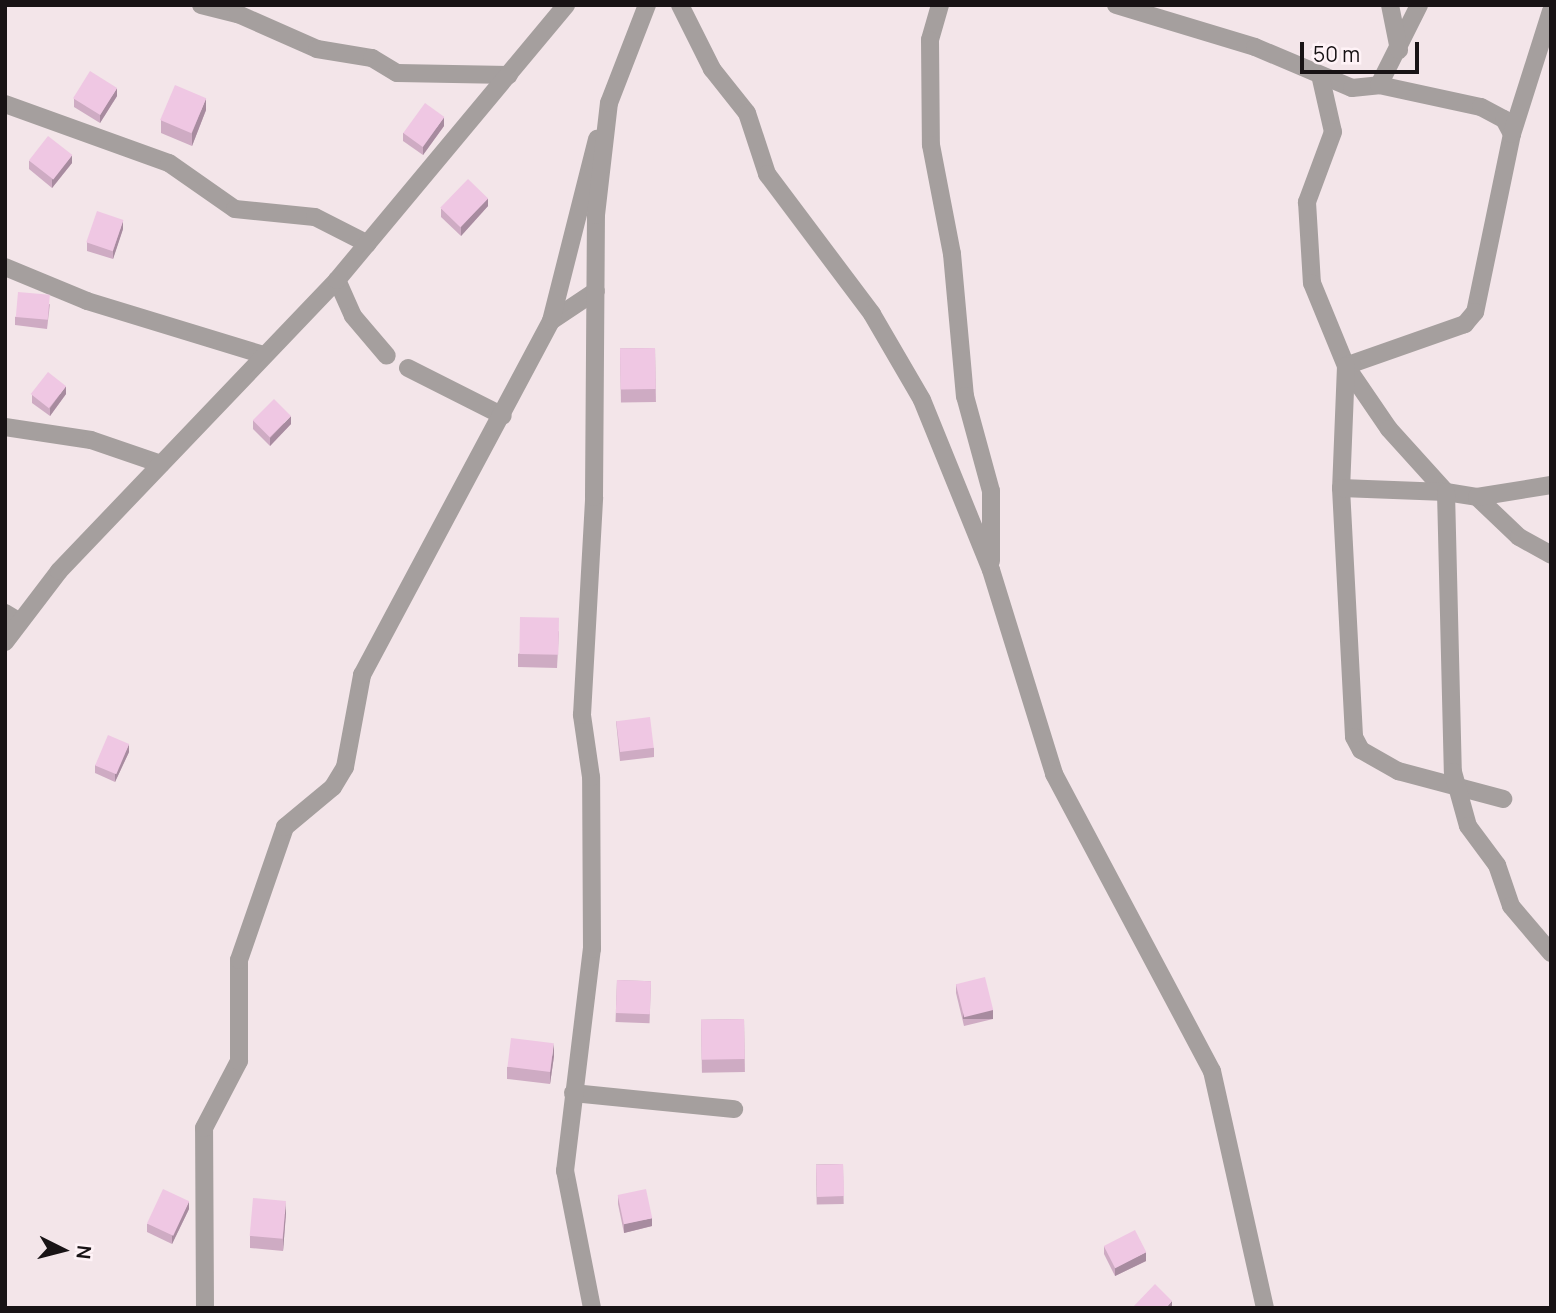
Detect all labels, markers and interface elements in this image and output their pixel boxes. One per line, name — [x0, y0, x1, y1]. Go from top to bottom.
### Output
scale bar — [1304, 28, 1423, 72]
text: 50 m — [1313, 40, 1360, 68]
north arrow — [28, 1215, 98, 1285]
text: N — [70, 1244, 98, 1260]

